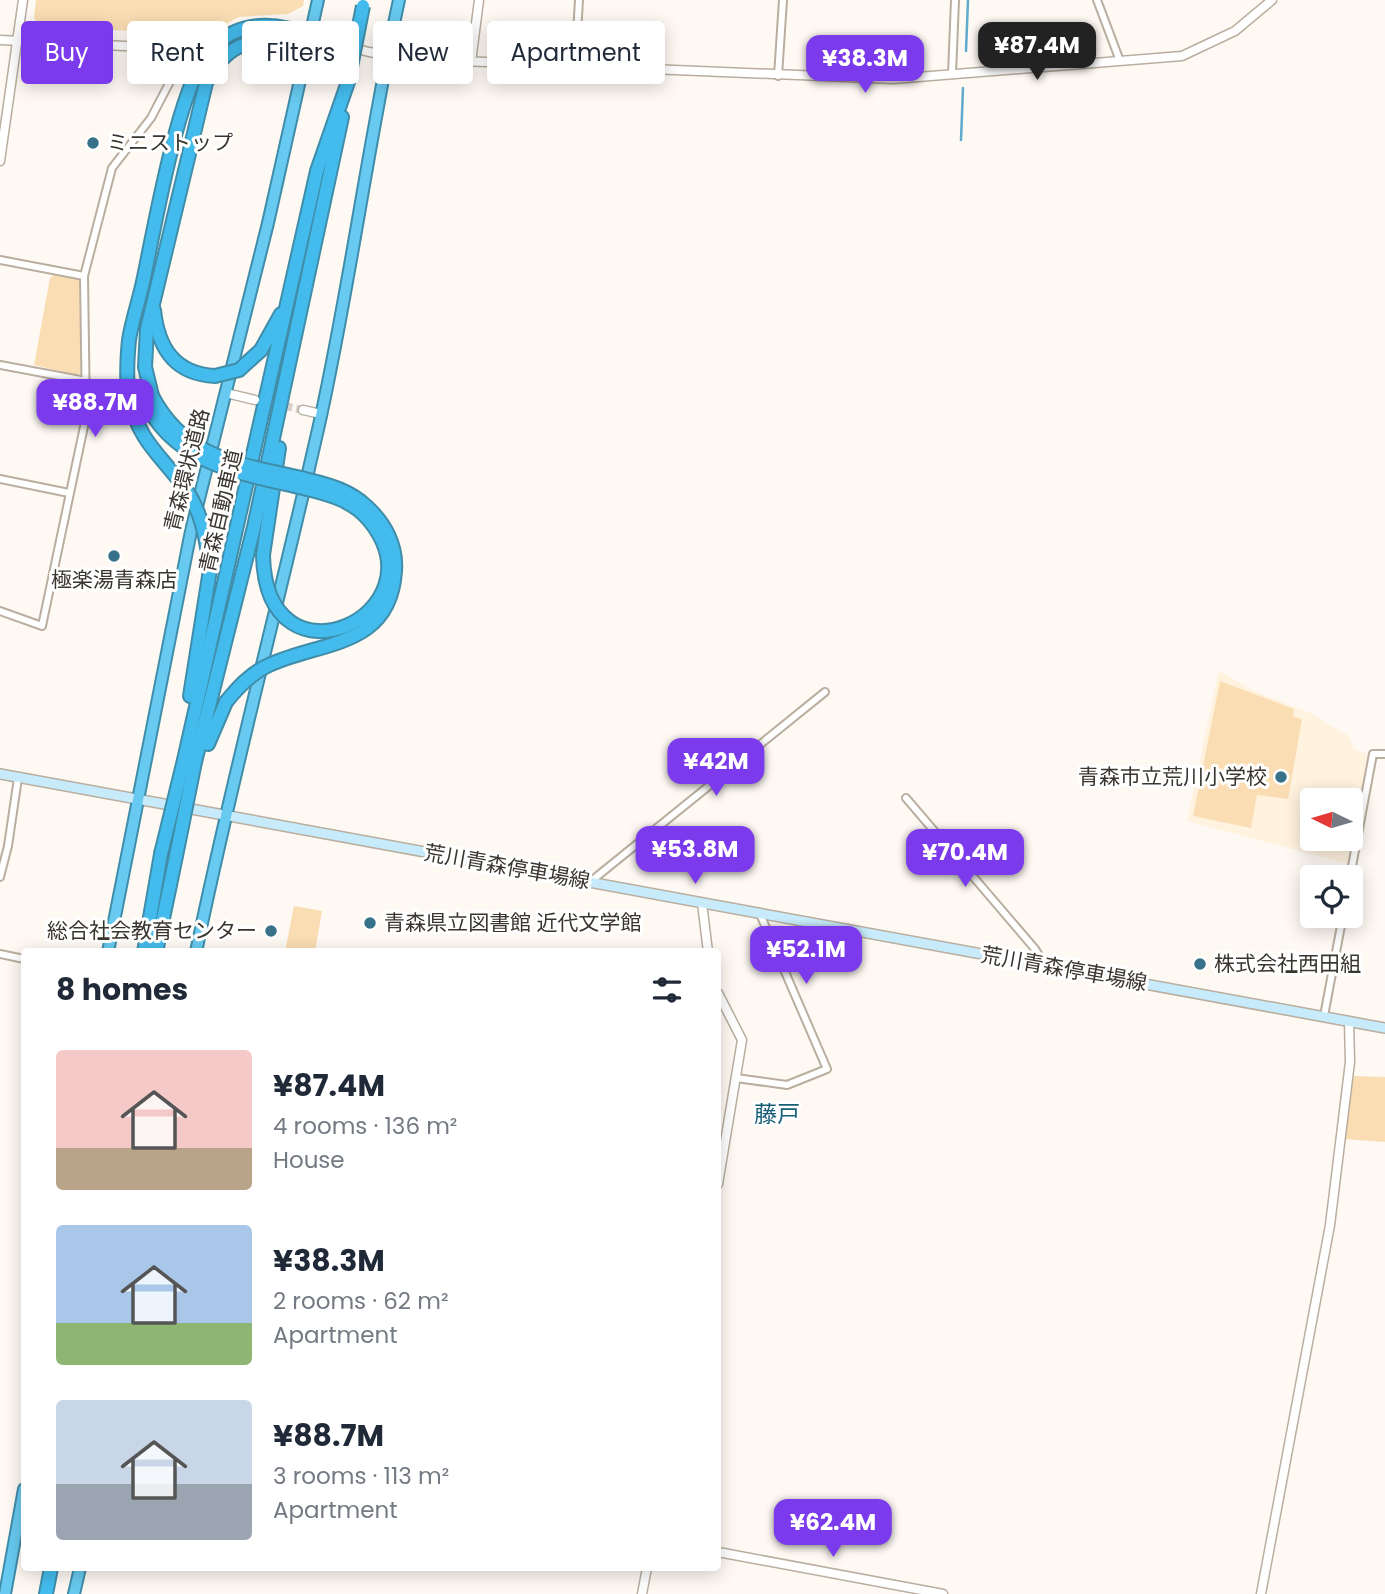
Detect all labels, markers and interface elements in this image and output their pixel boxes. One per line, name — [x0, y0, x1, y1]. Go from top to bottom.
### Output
chip: Buy — [21, 21, 113, 84]
chip: Rent — [127, 21, 228, 84]
chip: Filters — [242, 21, 359, 84]
chip: New — [373, 21, 473, 84]
chip: Apartment — [487, 21, 665, 84]
pin: ¥87.4M — [980, 22, 1094, 82]
text: ¥87.4M — [994, 29, 1080, 61]
pin: ¥38.3M — [808, 36, 922, 95]
text: ¥38.3M — [822, 42, 908, 74]
place label: ミニストップ — [107, 128, 233, 157]
marker: ミニストップ — [85, 135, 101, 151]
pin: ¥88.7M — [38, 380, 152, 439]
text: ¥88.7M — [52, 386, 138, 418]
street label: 青森環状道路 — [157, 405, 216, 535]
street label: 青森自動車道 — [192, 446, 249, 576]
marker: 極楽湯青森店 — [106, 548, 122, 564]
place label: 極楽湯青森店 — [51, 565, 177, 594]
pin: ¥42M — [675, 738, 757, 798]
text: ¥42M — [683, 745, 749, 777]
place label: 青森市立荒川小学校 — [1078, 762, 1267, 791]
marker: 青森市立荒川小学校 — [1273, 769, 1289, 785]
north arrow — [1300, 788, 1363, 850]
map controls — [1300, 788, 1363, 928]
pin: ¥53.8M — [638, 826, 752, 886]
pin: ¥70.4M — [908, 830, 1022, 889]
text: ¥53.8M — [652, 833, 738, 865]
text: ¥70.4M — [922, 836, 1008, 868]
street label: 荒川青森停車場線 — [422, 838, 592, 895]
button: locate — [1300, 865, 1363, 928]
place label: 青森県立図書館 近代文学館 — [384, 908, 642, 937]
marker: 青森県立図書館 近代文学館 — [362, 915, 378, 931]
place label: 総合社会教育センター — [47, 916, 257, 945]
marker: 総合社会教育センター — [263, 923, 279, 939]
pin: ¥52.1M — [749, 926, 863, 986]
text: ¥52.1M — [766, 933, 846, 965]
street label: 荒川青森停車場線 — [979, 940, 1149, 997]
place label: 株式会社西田組 — [1214, 949, 1361, 978]
marker: 株式会社西田組 — [1192, 956, 1208, 972]
text: 8 homes — [56, 968, 188, 1011]
icon: filters — [648, 971, 686, 1009]
text: ¥87.4M — [273, 1064, 385, 1107]
icon: home — [112, 1078, 196, 1162]
district label: 藤戸 — [754, 1098, 800, 1130]
text: 4 rooms · 136 m² — [273, 1110, 457, 1142]
text: House — [273, 1144, 345, 1176]
text: ¥38.3M — [273, 1239, 385, 1282]
icon: home — [112, 1253, 196, 1337]
text: 2 rooms · 62 m² — [273, 1285, 449, 1317]
text: Apartment — [273, 1319, 398, 1351]
text: ¥88.7M — [273, 1414, 384, 1457]
icon: home — [112, 1428, 196, 1512]
text: 3 rooms · 113 m² — [273, 1460, 449, 1492]
text: Apartment — [273, 1494, 398, 1526]
pin: ¥62.4M — [776, 1500, 890, 1559]
text: ¥62.4M — [790, 1506, 876, 1538]

